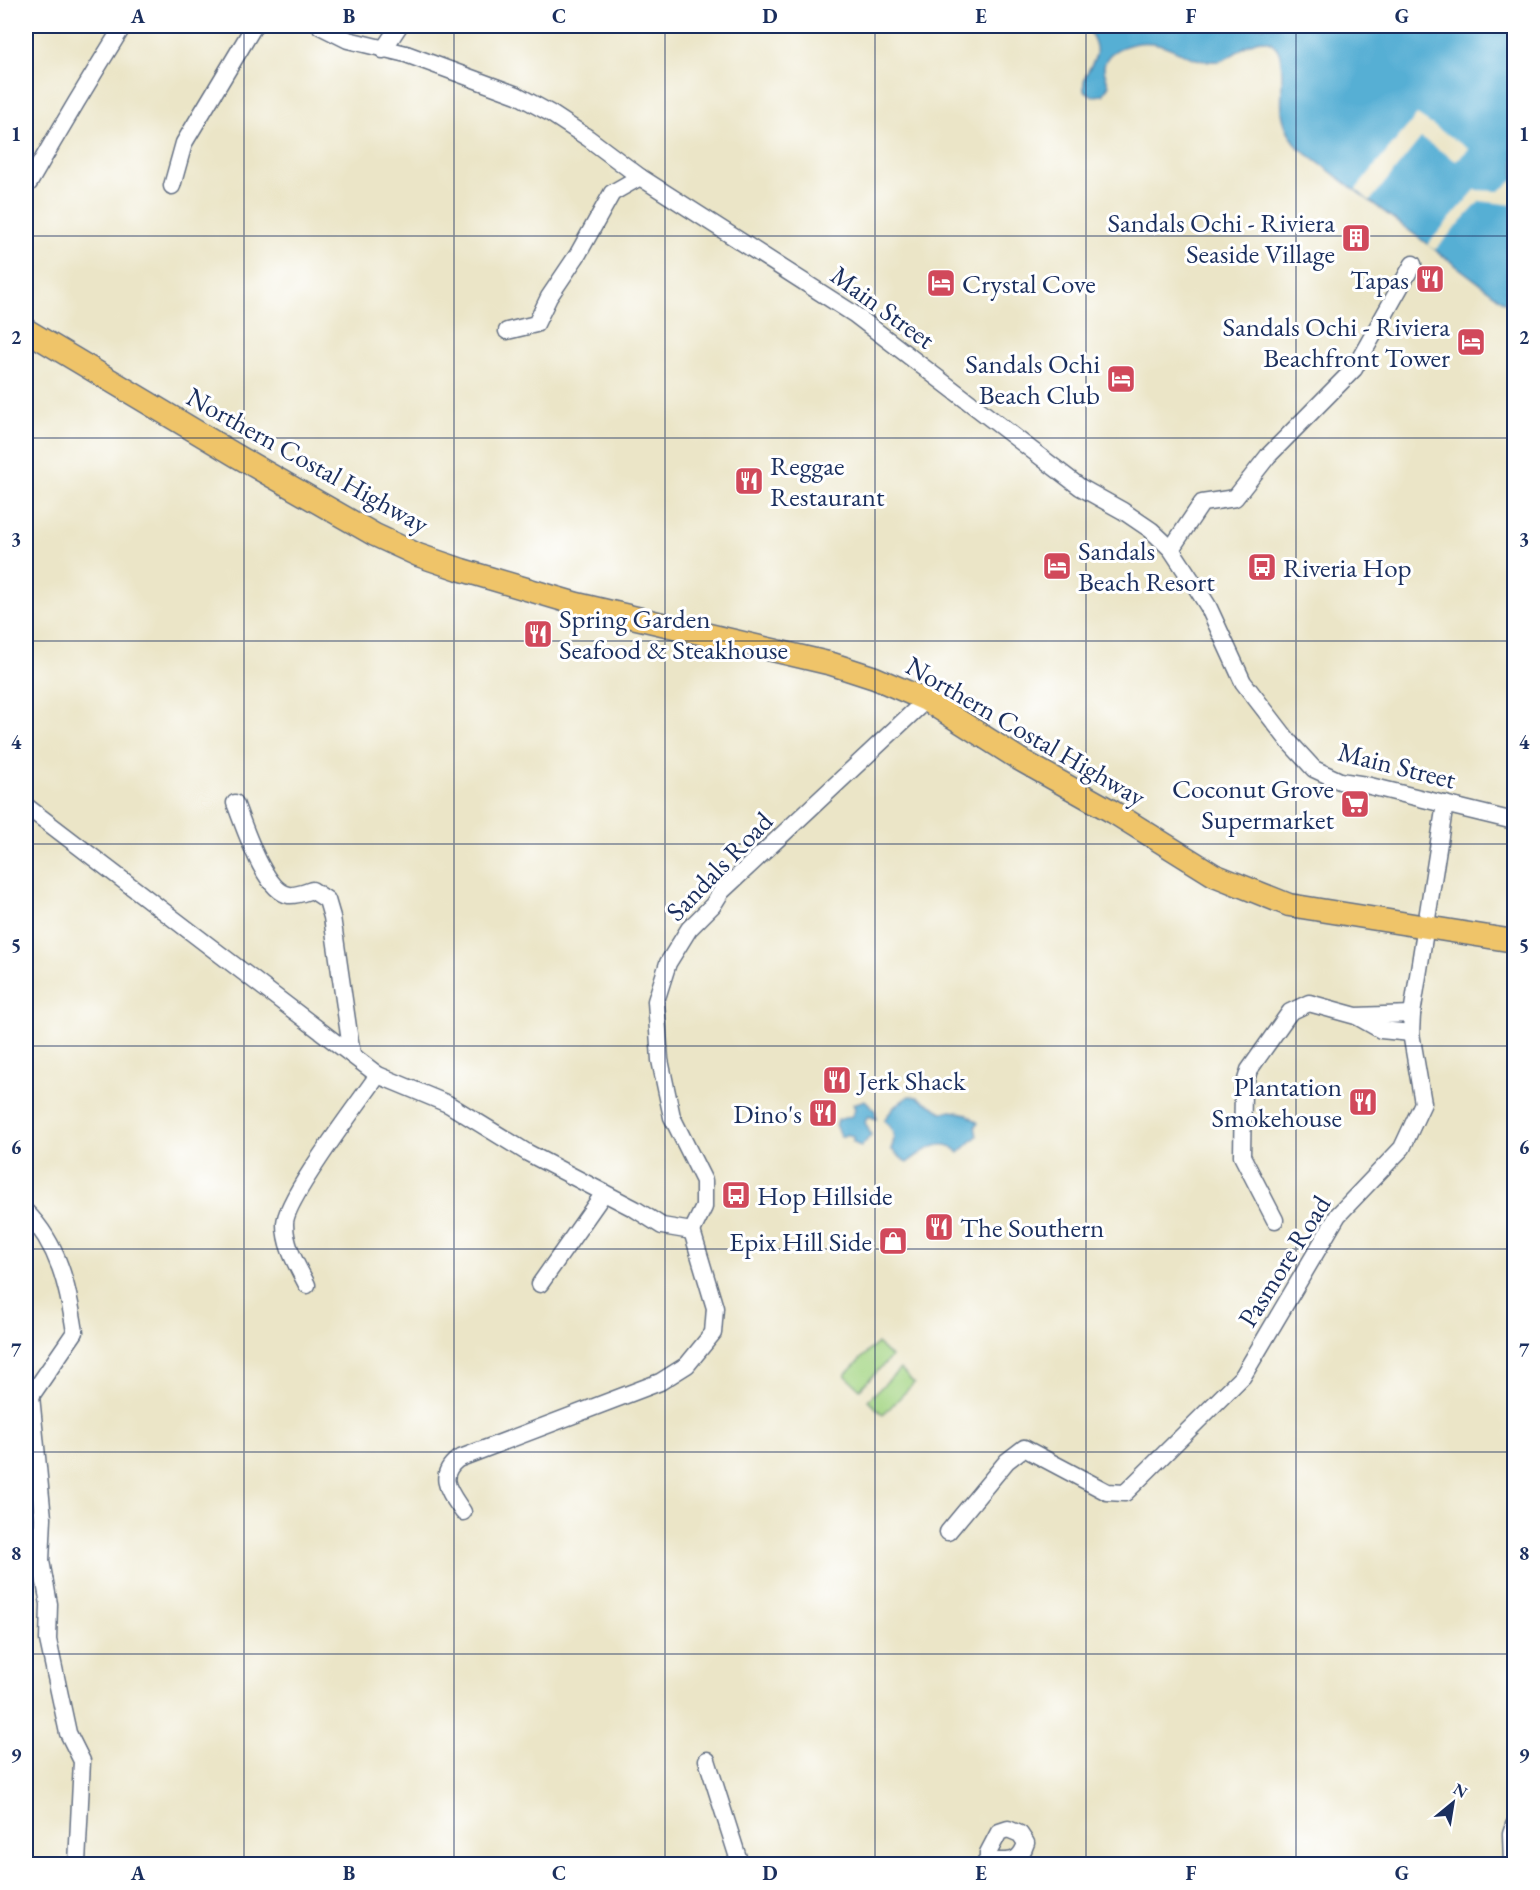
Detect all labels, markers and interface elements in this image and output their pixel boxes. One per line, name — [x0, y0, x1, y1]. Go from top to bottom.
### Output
text: A — [130, 3, 146, 29]
text: B — [343, 3, 355, 29]
text: C — [552, 3, 566, 29]
text: D — [762, 3, 778, 29]
text: E — [975, 3, 987, 29]
text: F — [1186, 3, 1197, 29]
text: G — [1395, 3, 1409, 29]
text: 1 — [11, 121, 21, 147]
text: 1 — [1519, 121, 1529, 147]
place label: Sandals Ochi - Riviera Seaside Village — [1107, 205, 1335, 271]
building icon: Sandals Ochi - Riviera Seaside Village — [1340, 222, 1372, 254]
street label: Main Street — [824, 258, 942, 357]
place label: Tapas — [1350, 262, 1409, 297]
restaurant icon: Tapas — [1414, 263, 1446, 295]
place label: Crystal Cove — [962, 266, 1096, 301]
hotel icon: Crystal Cove — [925, 267, 957, 299]
place label: Sandals Ochi - Riviera Beachfront Tower — [1222, 309, 1450, 375]
text: 2 — [11, 324, 22, 350]
text: 2 — [1519, 324, 1530, 350]
hotel icon: Sandals Ochi - Riviera Beachfront Tower — [1455, 326, 1487, 358]
place label: Sandals Ochi Beach Club — [965, 346, 1100, 412]
hotel icon: Sandals Ochi Beach Club — [1105, 363, 1137, 395]
street label: Northern Costal Highway — [181, 379, 435, 541]
place label: Reggae Restaurant — [770, 448, 885, 514]
restaurant icon: Reggae Restaurant — [733, 465, 765, 497]
text: 3 — [11, 526, 21, 552]
text: 3 — [1519, 526, 1529, 552]
place label: Sandals Beach Resort — [1078, 533, 1215, 599]
hotel icon: Sandals Beach Resort — [1041, 550, 1073, 582]
place label: Riveria Hop — [1283, 550, 1412, 585]
bus stop icon: Riveria Hop — [1246, 551, 1278, 583]
place label: Spring Garden Seafood & Steakhouse — [559, 601, 788, 667]
restaurant icon: Spring Garden Seafood & Steakhouse — [522, 618, 554, 650]
street label: Northern Costal Highway — [900, 648, 1153, 814]
text: 4 — [11, 729, 22, 755]
text: 4 — [1519, 729, 1530, 755]
street label: Main Street — [1334, 733, 1460, 797]
place label: Coconut Grove Supermarket — [1172, 771, 1335, 837]
supermarket icon: Coconut Grove Supermarket — [1339, 788, 1371, 820]
street label: Sandals Road — [658, 804, 780, 928]
text: 5 — [11, 932, 21, 958]
text: 5 — [1519, 932, 1529, 958]
place label: Jerk Shack — [856, 1063, 966, 1098]
restaurant icon: Jerk Shack — [821, 1064, 853, 1096]
place label: Plantation Smokehouse — [1212, 1069, 1342, 1135]
restaurant icon: Plantation Smokehouse — [1347, 1086, 1379, 1118]
place label: Dino's — [733, 1096, 802, 1131]
restaurant icon: Dino's — [807, 1097, 839, 1129]
text: 6 — [11, 1134, 22, 1160]
text: 6 — [1519, 1134, 1530, 1160]
place label: Hop Hillside — [757, 1178, 893, 1213]
bus stop icon: Hop Hillside — [720, 1179, 752, 1211]
street label: Pasmore Road — [1230, 1188, 1338, 1333]
place label: The Southern — [960, 1210, 1104, 1245]
restaurant icon: The Southern — [923, 1211, 955, 1243]
place label: Epix Hill Side — [729, 1224, 872, 1259]
shop icon: Epix Hill Side — [877, 1225, 909, 1257]
text: 7 — [11, 1337, 22, 1363]
text: 7 — [1519, 1337, 1530, 1363]
text: 8 — [11, 1540, 21, 1566]
text: 8 — [1519, 1540, 1529, 1566]
text: 9 — [11, 1742, 22, 1768]
text: 9 — [1519, 1742, 1530, 1768]
north arrow — [1423, 1773, 1483, 1833]
text: N — [1449, 1778, 1471, 1803]
text: A — [130, 1860, 146, 1886]
text: B — [343, 1860, 355, 1886]
text: C — [552, 1860, 566, 1886]
text: D — [762, 1860, 778, 1886]
text: E — [975, 1860, 987, 1886]
text: F — [1186, 1860, 1197, 1886]
text: G — [1395, 1860, 1409, 1886]

